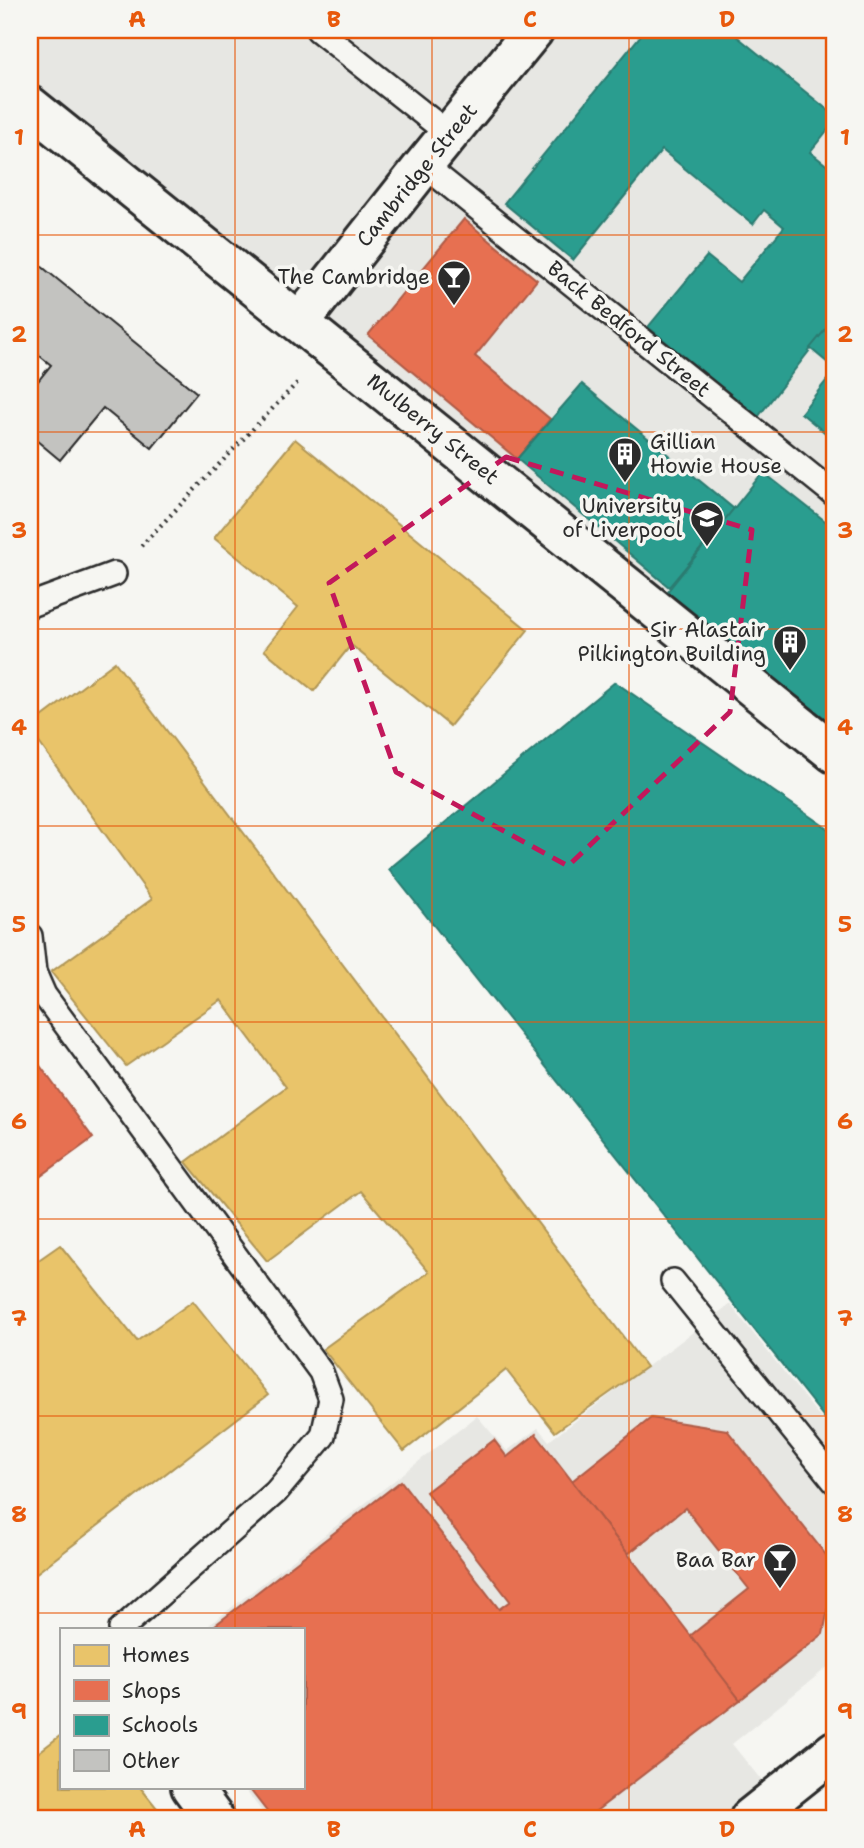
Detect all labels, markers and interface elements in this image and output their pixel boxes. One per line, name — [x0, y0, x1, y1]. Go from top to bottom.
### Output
text: A — [128, 4, 146, 34]
text: B — [327, 4, 341, 34]
text: C — [523, 4, 537, 34]
text: D — [719, 4, 735, 34]
street label: Cambridge Street — [350, 97, 484, 253]
text: 1 — [14, 122, 24, 152]
text: 1 — [840, 122, 850, 152]
street label: Back Bedford Street — [542, 254, 716, 404]
bar icon: The Cambridge — [435, 258, 473, 307]
place label: The Cambridge — [277, 263, 430, 291]
text: 2 — [11, 319, 27, 349]
text: 2 — [837, 319, 853, 349]
street label: Mulberry Street — [361, 367, 505, 491]
place label: Gillian Howie House — [650, 428, 782, 480]
building icon: Gillian Howie House — [606, 435, 644, 484]
place label: University of Liverpool — [562, 492, 683, 544]
school or university icon: University of Liverpool — [688, 499, 726, 548]
text: 3 — [11, 515, 27, 545]
text: 3 — [837, 515, 853, 545]
place label: Sir Alastair Pilkington Building — [577, 616, 766, 668]
building icon: Sir Alastair Pilkington Building — [771, 623, 809, 672]
text: 4 — [11, 712, 27, 742]
text: 4 — [837, 712, 853, 742]
text: 5 — [12, 909, 26, 939]
text: 5 — [838, 909, 852, 939]
text: 6 — [11, 1106, 27, 1136]
text: 6 — [837, 1106, 853, 1136]
text: 7 — [11, 1303, 27, 1333]
text: 7 — [837, 1303, 853, 1333]
text: 8 — [11, 1499, 27, 1529]
text: 8 — [837, 1499, 853, 1529]
bar icon: Baa Bar — [761, 1541, 799, 1590]
place label: Baa Bar — [676, 1546, 756, 1574]
legend — [60, 1628, 304, 1788]
text: Homes — [122, 1641, 190, 1669]
text: Shops — [122, 1677, 181, 1705]
text: 9 — [11, 1696, 27, 1726]
text: 9 — [837, 1696, 853, 1726]
text: Schools — [122, 1711, 198, 1739]
text: Other — [122, 1747, 180, 1775]
text: A — [128, 1814, 146, 1844]
text: B — [327, 1814, 341, 1844]
text: C — [523, 1814, 537, 1844]
text: D — [719, 1814, 735, 1844]

